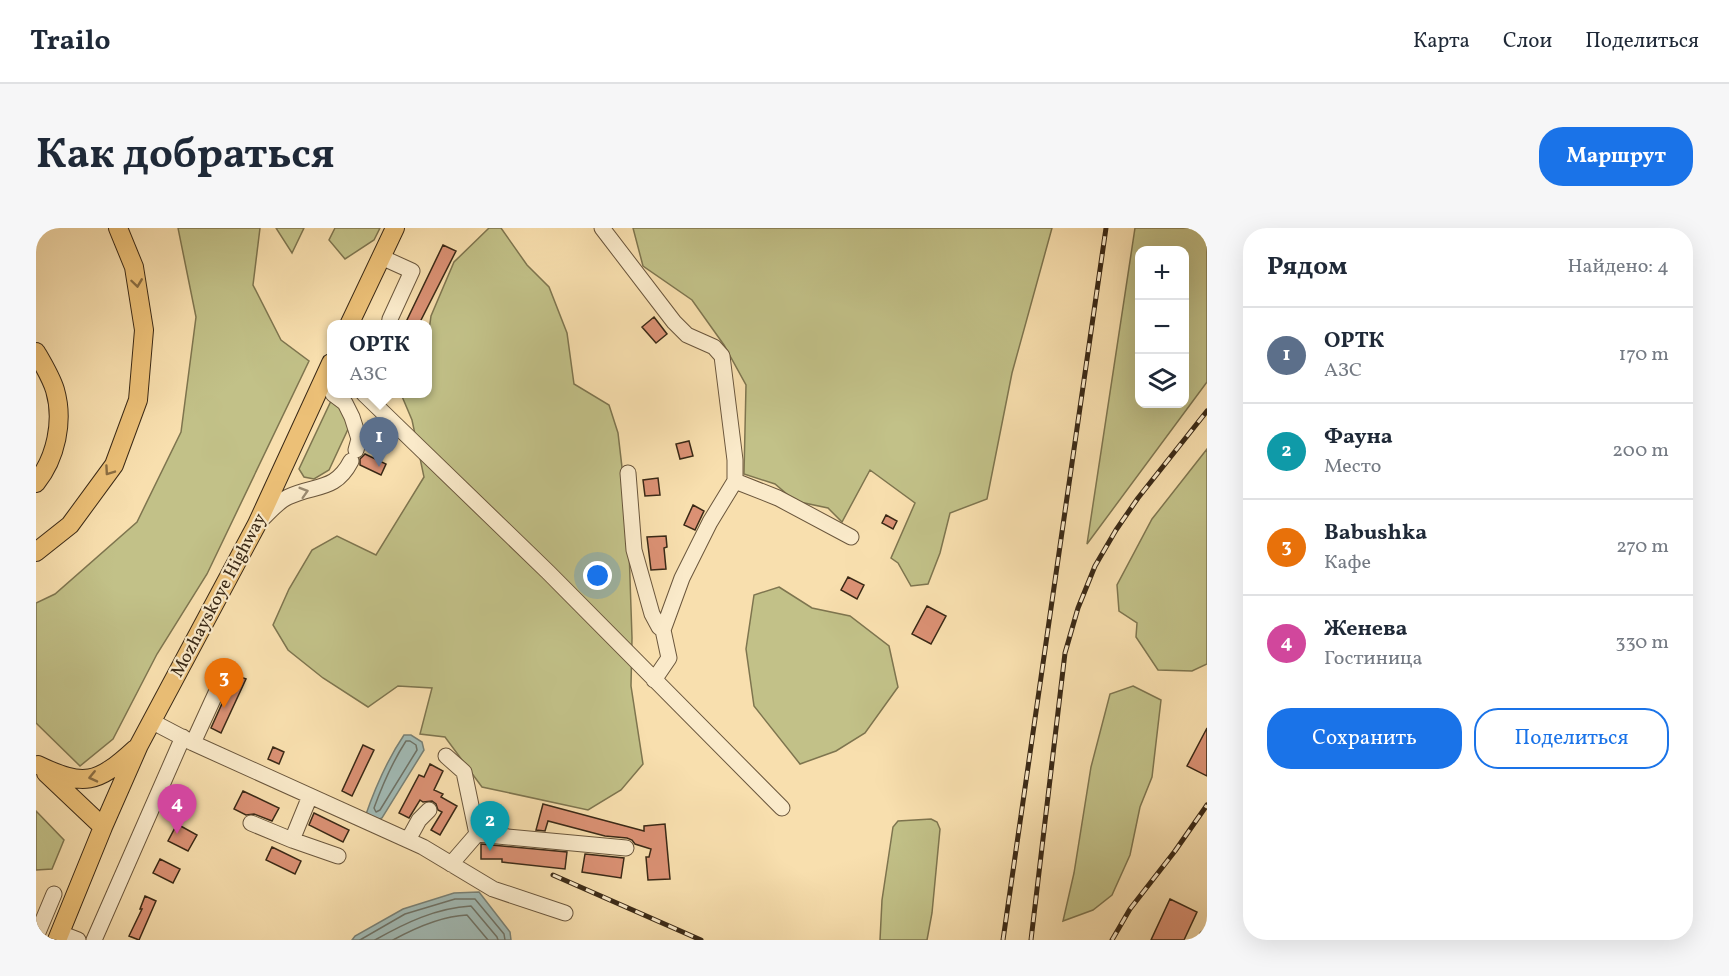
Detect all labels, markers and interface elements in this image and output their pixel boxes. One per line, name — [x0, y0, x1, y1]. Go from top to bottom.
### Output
text: Trailo — [30, 22, 111, 61]
text: Карта — [1413, 27, 1470, 56]
text: Слои — [1503, 27, 1552, 56]
text: Поделиться — [1585, 27, 1699, 56]
text: Как добраться — [36, 127, 335, 186]
button: Маршрут — [1539, 127, 1693, 186]
map controls — [1135, 246, 1189, 408]
button: + — [1135, 246, 1189, 300]
text: Рядом — [1267, 249, 1347, 285]
text: Найдено: 4 — [1568, 253, 1669, 281]
one-way arrow — [130, 279, 142, 288]
button: − — [1135, 300, 1189, 354]
popup — [327, 320, 432, 398]
text: ОРТК — [1324, 326, 1384, 357]
text: ОРТК — [349, 330, 410, 361]
text: 1 — [1282, 341, 1291, 369]
text: 170 m — [1619, 341, 1669, 369]
button: layers — [1135, 354, 1189, 408]
text: АЗС — [1324, 357, 1362, 385]
text: АЗС — [349, 361, 387, 389]
pin: 1 — [360, 418, 398, 467]
text: Фауна — [1324, 422, 1393, 453]
text: 2 — [1281, 437, 1292, 465]
text: 200 m — [1612, 437, 1669, 465]
text: Место — [1324, 453, 1381, 481]
one-way arrow — [105, 465, 116, 476]
one-way arrow — [298, 487, 309, 499]
street label: Mozhayskoye Highway — [165, 509, 273, 682]
text: Babushka — [1324, 518, 1427, 549]
text: 3 — [1281, 533, 1292, 561]
text: 270 m — [1616, 533, 1669, 561]
text: Кафе — [1324, 549, 1371, 577]
your location — [583, 561, 612, 590]
text: Женева — [1324, 614, 1408, 645]
text: 4 — [1280, 629, 1293, 657]
text: 330 m — [1615, 629, 1669, 657]
text: Гостиница — [1324, 645, 1422, 673]
pin: 3 — [204, 658, 243, 708]
button: Сохранить — [1267, 708, 1462, 769]
button: Поделиться — [1474, 708, 1669, 769]
one-way arrow — [88, 770, 98, 783]
pin: 4 — [158, 784, 196, 834]
pin: 2 — [470, 802, 510, 851]

